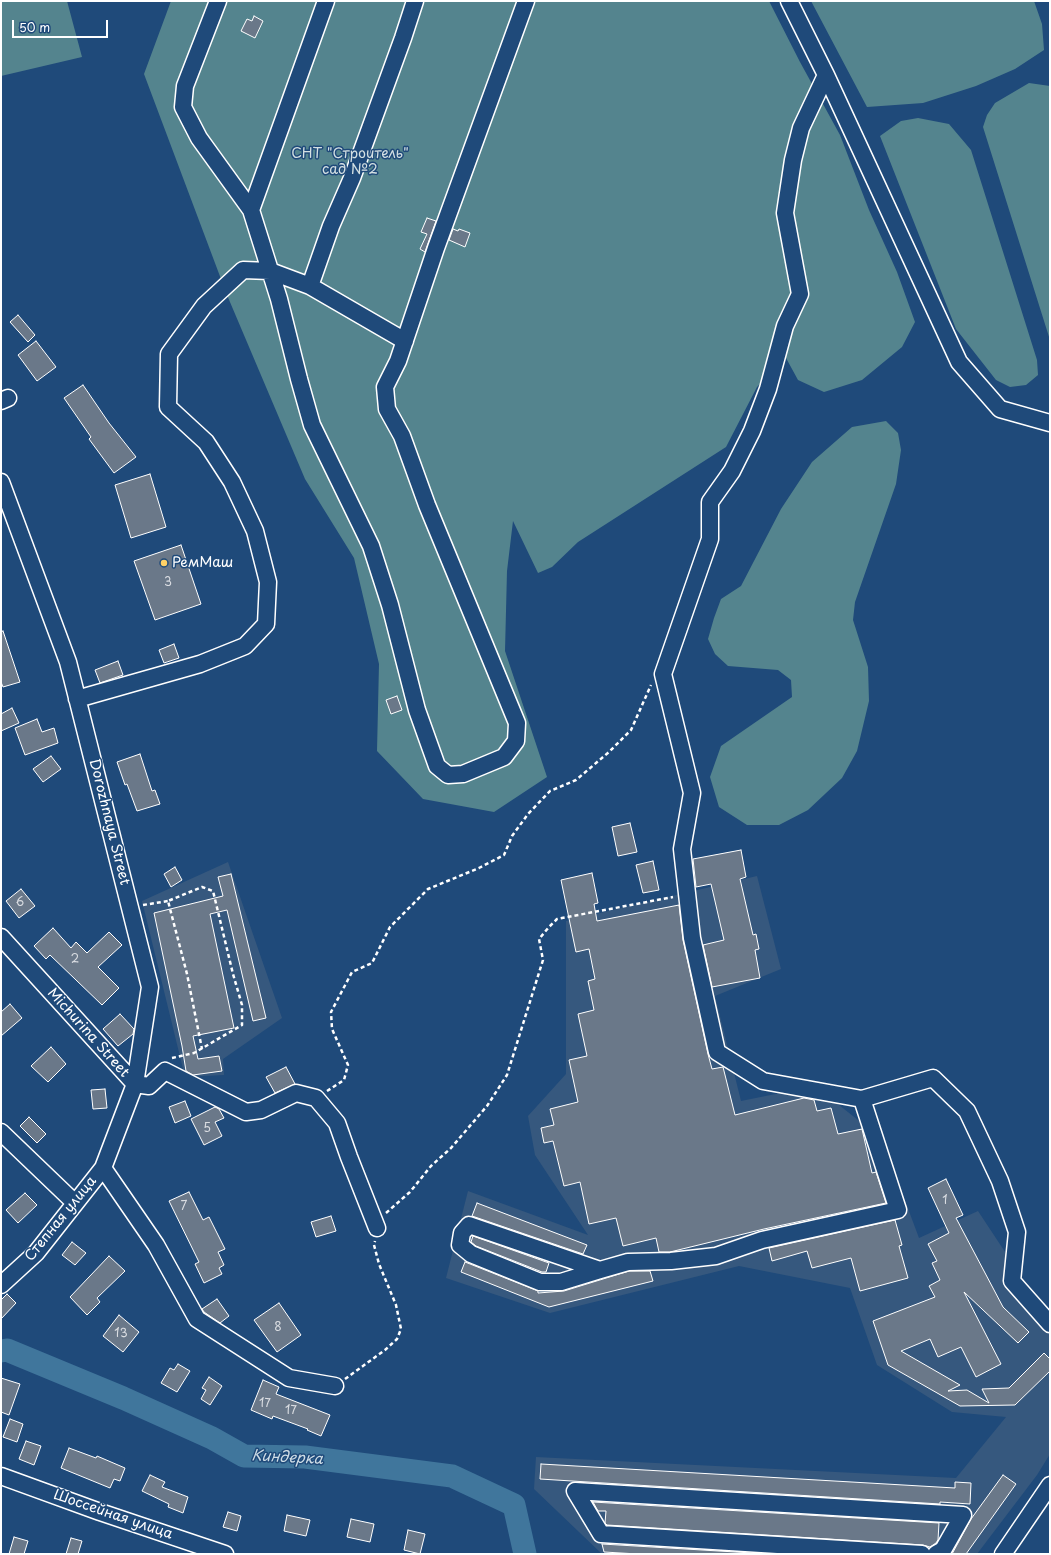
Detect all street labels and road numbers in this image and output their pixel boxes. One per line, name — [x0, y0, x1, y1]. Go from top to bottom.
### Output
street label: Dorozhnaya Street — [85, 757, 133, 887]
street label: Michurina Street — [44, 985, 132, 1081]
street label: Степная улица — [22, 1173, 100, 1265]
street label: Шоссейная улица — [51, 1487, 175, 1543]

